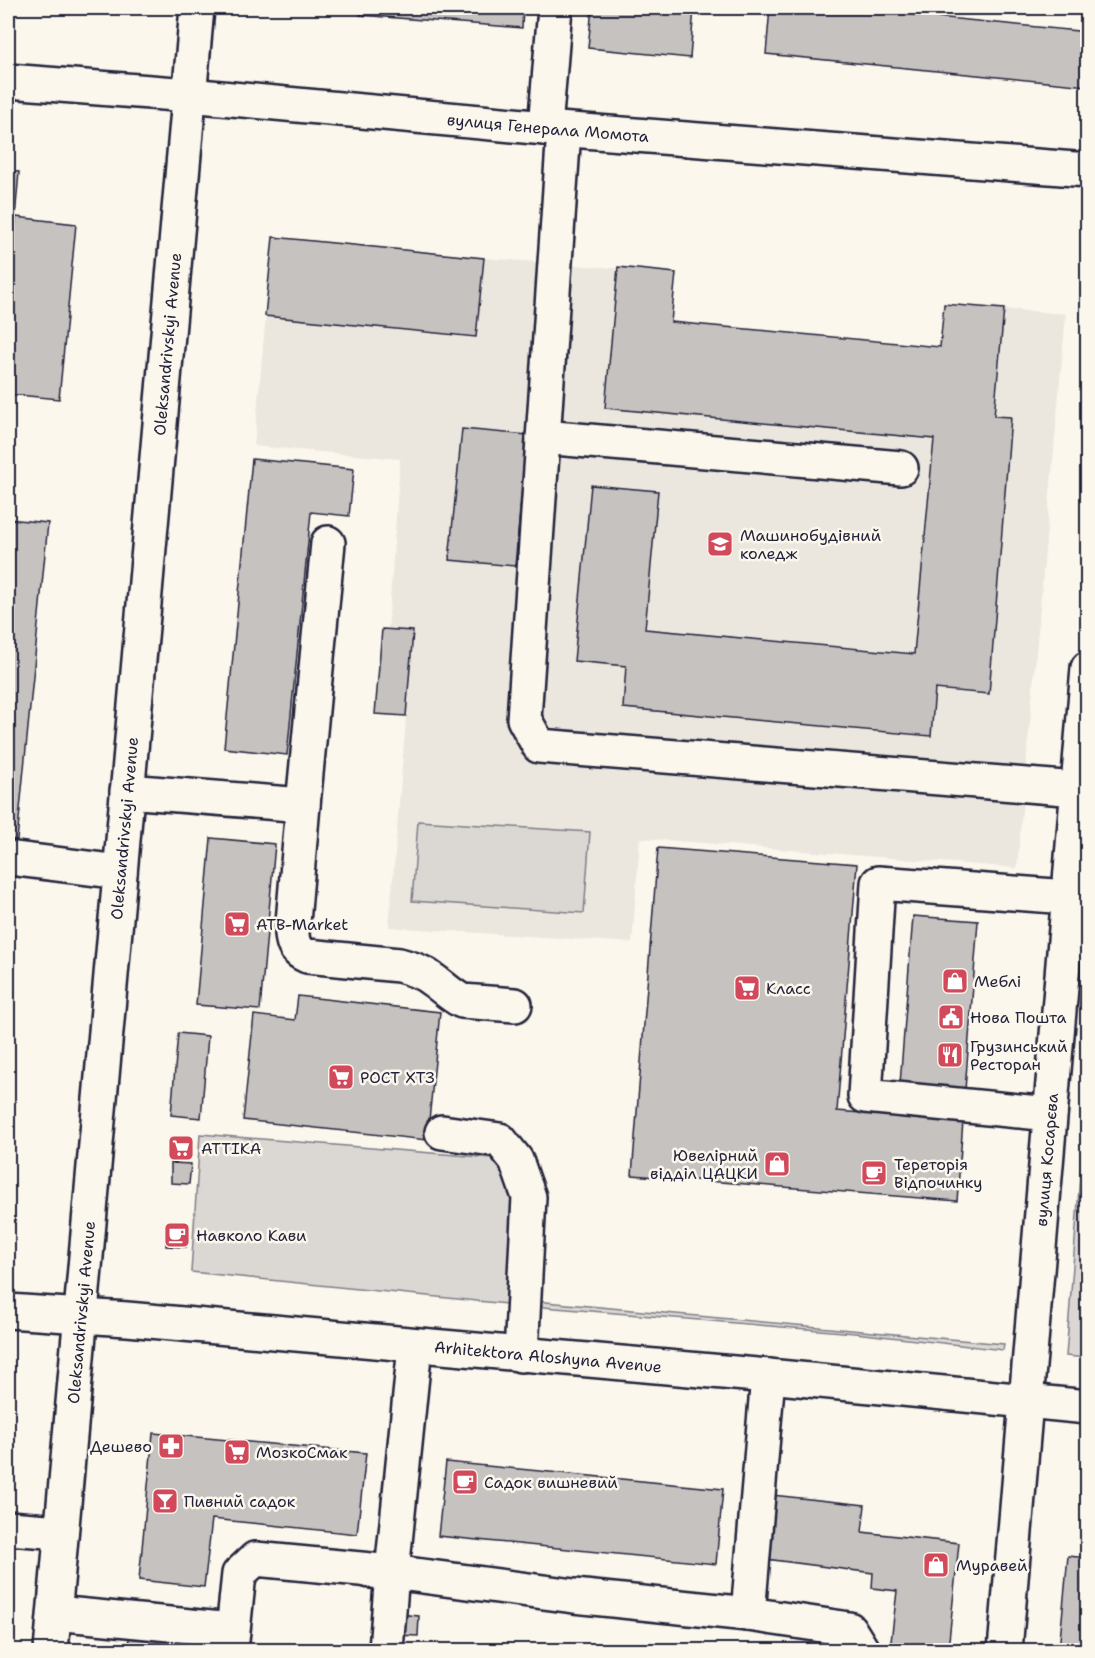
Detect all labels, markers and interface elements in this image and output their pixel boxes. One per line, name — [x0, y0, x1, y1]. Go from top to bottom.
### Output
street label: вулиця Генерала Момота — [446, 109, 650, 147]
street label: Oleksandrivskyi Avenue — [149, 252, 186, 437]
place label: Машинобудівний коледж — [740, 525, 881, 564]
school or university icon: Машинобудівний коледж — [705, 529, 735, 559]
street label: Oleksandrivskyi Avenue — [106, 736, 143, 921]
supermarket icon: ATB-Market — [222, 909, 252, 939]
place label: ATB-Market — [256, 914, 348, 935]
shop icon: Меблі — [940, 966, 970, 996]
place label: Меблі — [974, 971, 1021, 992]
supermarket icon: Класс — [732, 973, 762, 1003]
place label: Класс — [766, 978, 811, 999]
public building icon: Нова Пошта — [936, 1002, 966, 1032]
place label: Нова Пошта — [970, 1007, 1066, 1028]
place label: Грузинський Ресторан — [970, 1036, 1067, 1075]
restaurant icon: Грузинський Ресторан — [935, 1040, 965, 1070]
supermarket icon: РОСТ ХТЗ — [326, 1062, 356, 1092]
place label: РОСТ ХТЗ — [360, 1067, 435, 1088]
street label: вулиця Косарєва — [1031, 1092, 1063, 1227]
supermarket icon: АТТІКА — [166, 1133, 196, 1163]
place label: АТТІКА — [201, 1138, 261, 1159]
place label: Ювелірний відділ ЦАЦКИ — [650, 1145, 758, 1184]
shop icon: Ювелірний відділ ЦАЦКИ — [762, 1149, 792, 1179]
place label: Тереторія Відпочинку — [894, 1154, 982, 1193]
cafe icon: Тереторія Відпочинку — [859, 1158, 889, 1188]
street label: Oleksandrivskyi Avenue — [63, 1220, 100, 1405]
cafe icon: Навколо Кави — [162, 1220, 192, 1250]
place label: Навколо Кави — [196, 1225, 307, 1246]
street label: Arhitektora Aloshyna Avenue — [433, 1336, 663, 1378]
pharmacy icon: Дешево — [156, 1431, 186, 1461]
place label: Дешево — [90, 1436, 152, 1457]
supermarket icon: МозкоСмак — [222, 1437, 252, 1467]
place label: МозкоСмак — [256, 1442, 348, 1463]
cafe icon: Садок вишневий — [450, 1467, 480, 1497]
place label: Садок вишневий — [484, 1472, 618, 1493]
bar icon: Пивний садок — [150, 1486, 180, 1516]
place label: Пивний садок — [184, 1491, 296, 1512]
shop icon: Муравей — [921, 1550, 951, 1580]
place label: Муравей — [956, 1555, 1028, 1576]

